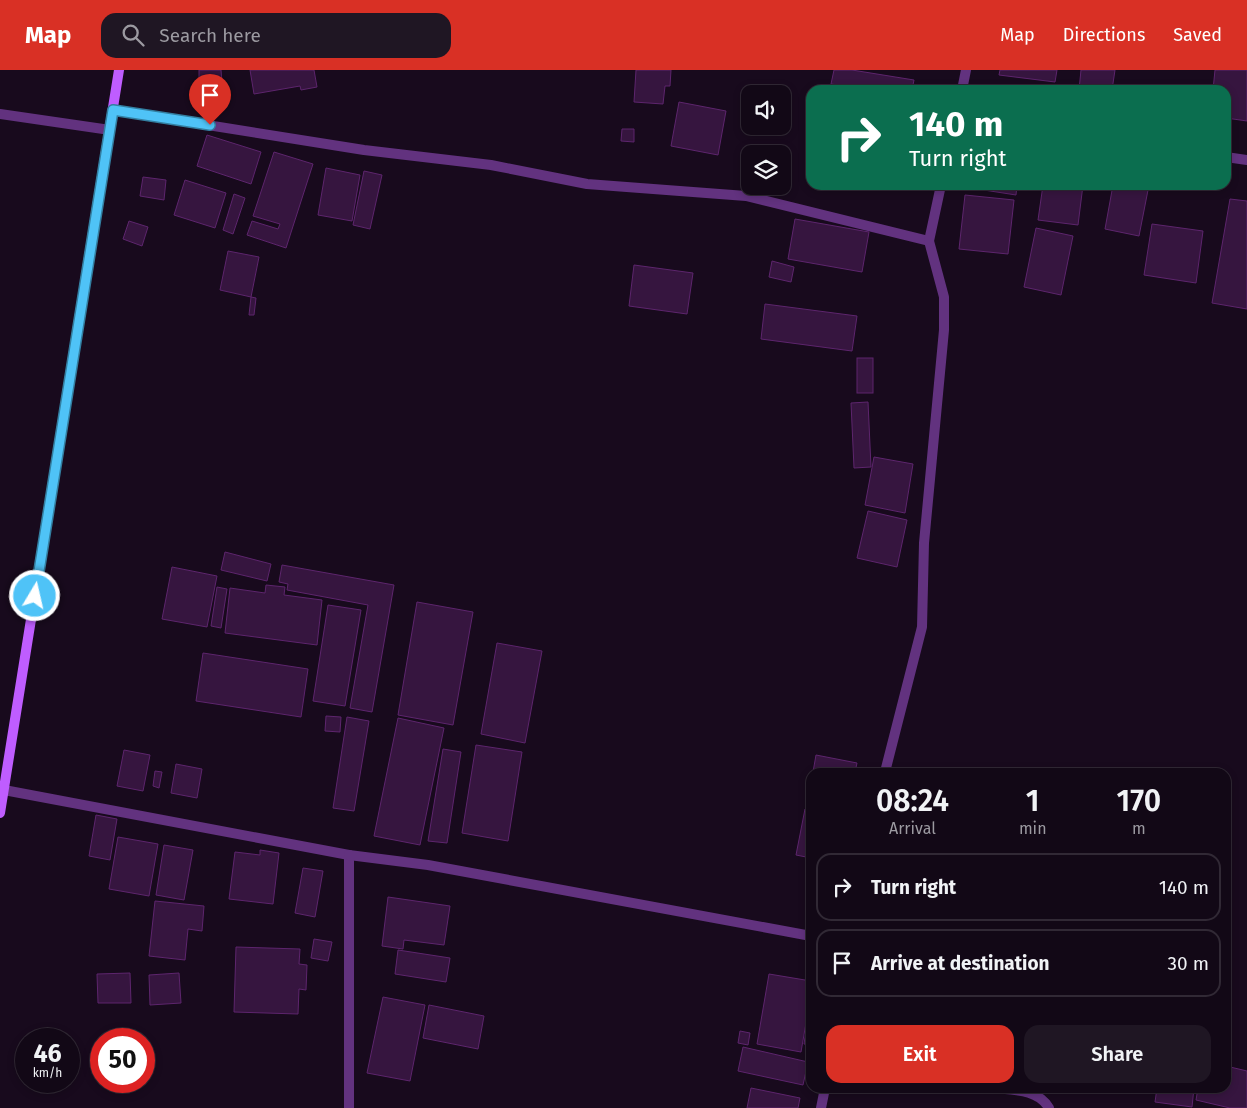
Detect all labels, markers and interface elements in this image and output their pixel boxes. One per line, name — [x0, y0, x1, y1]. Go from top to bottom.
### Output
search box — [101, 13, 451, 58]
text: Map — [25, 21, 71, 49]
icon: search — [119, 21, 147, 49]
text: Search here — [159, 24, 261, 47]
text: Map — [1000, 24, 1035, 46]
text: Directions — [1063, 24, 1145, 46]
text: Saved — [1173, 24, 1222, 46]
pin — [189, 74, 231, 125]
icon: arrive — [196, 81, 224, 109]
map controls — [741, 85, 791, 195]
button: sound — [741, 85, 791, 135]
text: 140 m — [909, 103, 1003, 145]
icon: right — [826, 105, 891, 170]
button: layers — [741, 145, 791, 195]
text: Turn right — [909, 145, 1006, 172]
position arrow — [8, 569, 60, 621]
text: 08:24 — [876, 783, 949, 819]
text: 1 — [1026, 783, 1040, 819]
text: 170 — [1116, 783, 1161, 819]
text: Arrival — [889, 819, 936, 838]
text: min — [1019, 819, 1047, 838]
text: m — [1132, 819, 1146, 838]
icon: right — [828, 873, 856, 901]
text: Turn right — [871, 876, 956, 899]
text: 140 m — [1159, 876, 1209, 899]
icon: arrive — [828, 949, 856, 977]
text: Arrive at destination — [871, 952, 1050, 975]
text: 30 m — [1168, 952, 1209, 975]
button: Exit — [826, 1025, 1014, 1083]
button: Share — [1024, 1025, 1211, 1083]
speed limit sign: 50 — [90, 1028, 155, 1093]
text: 46 — [33, 1039, 62, 1069]
text: km/h — [33, 1066, 62, 1080]

